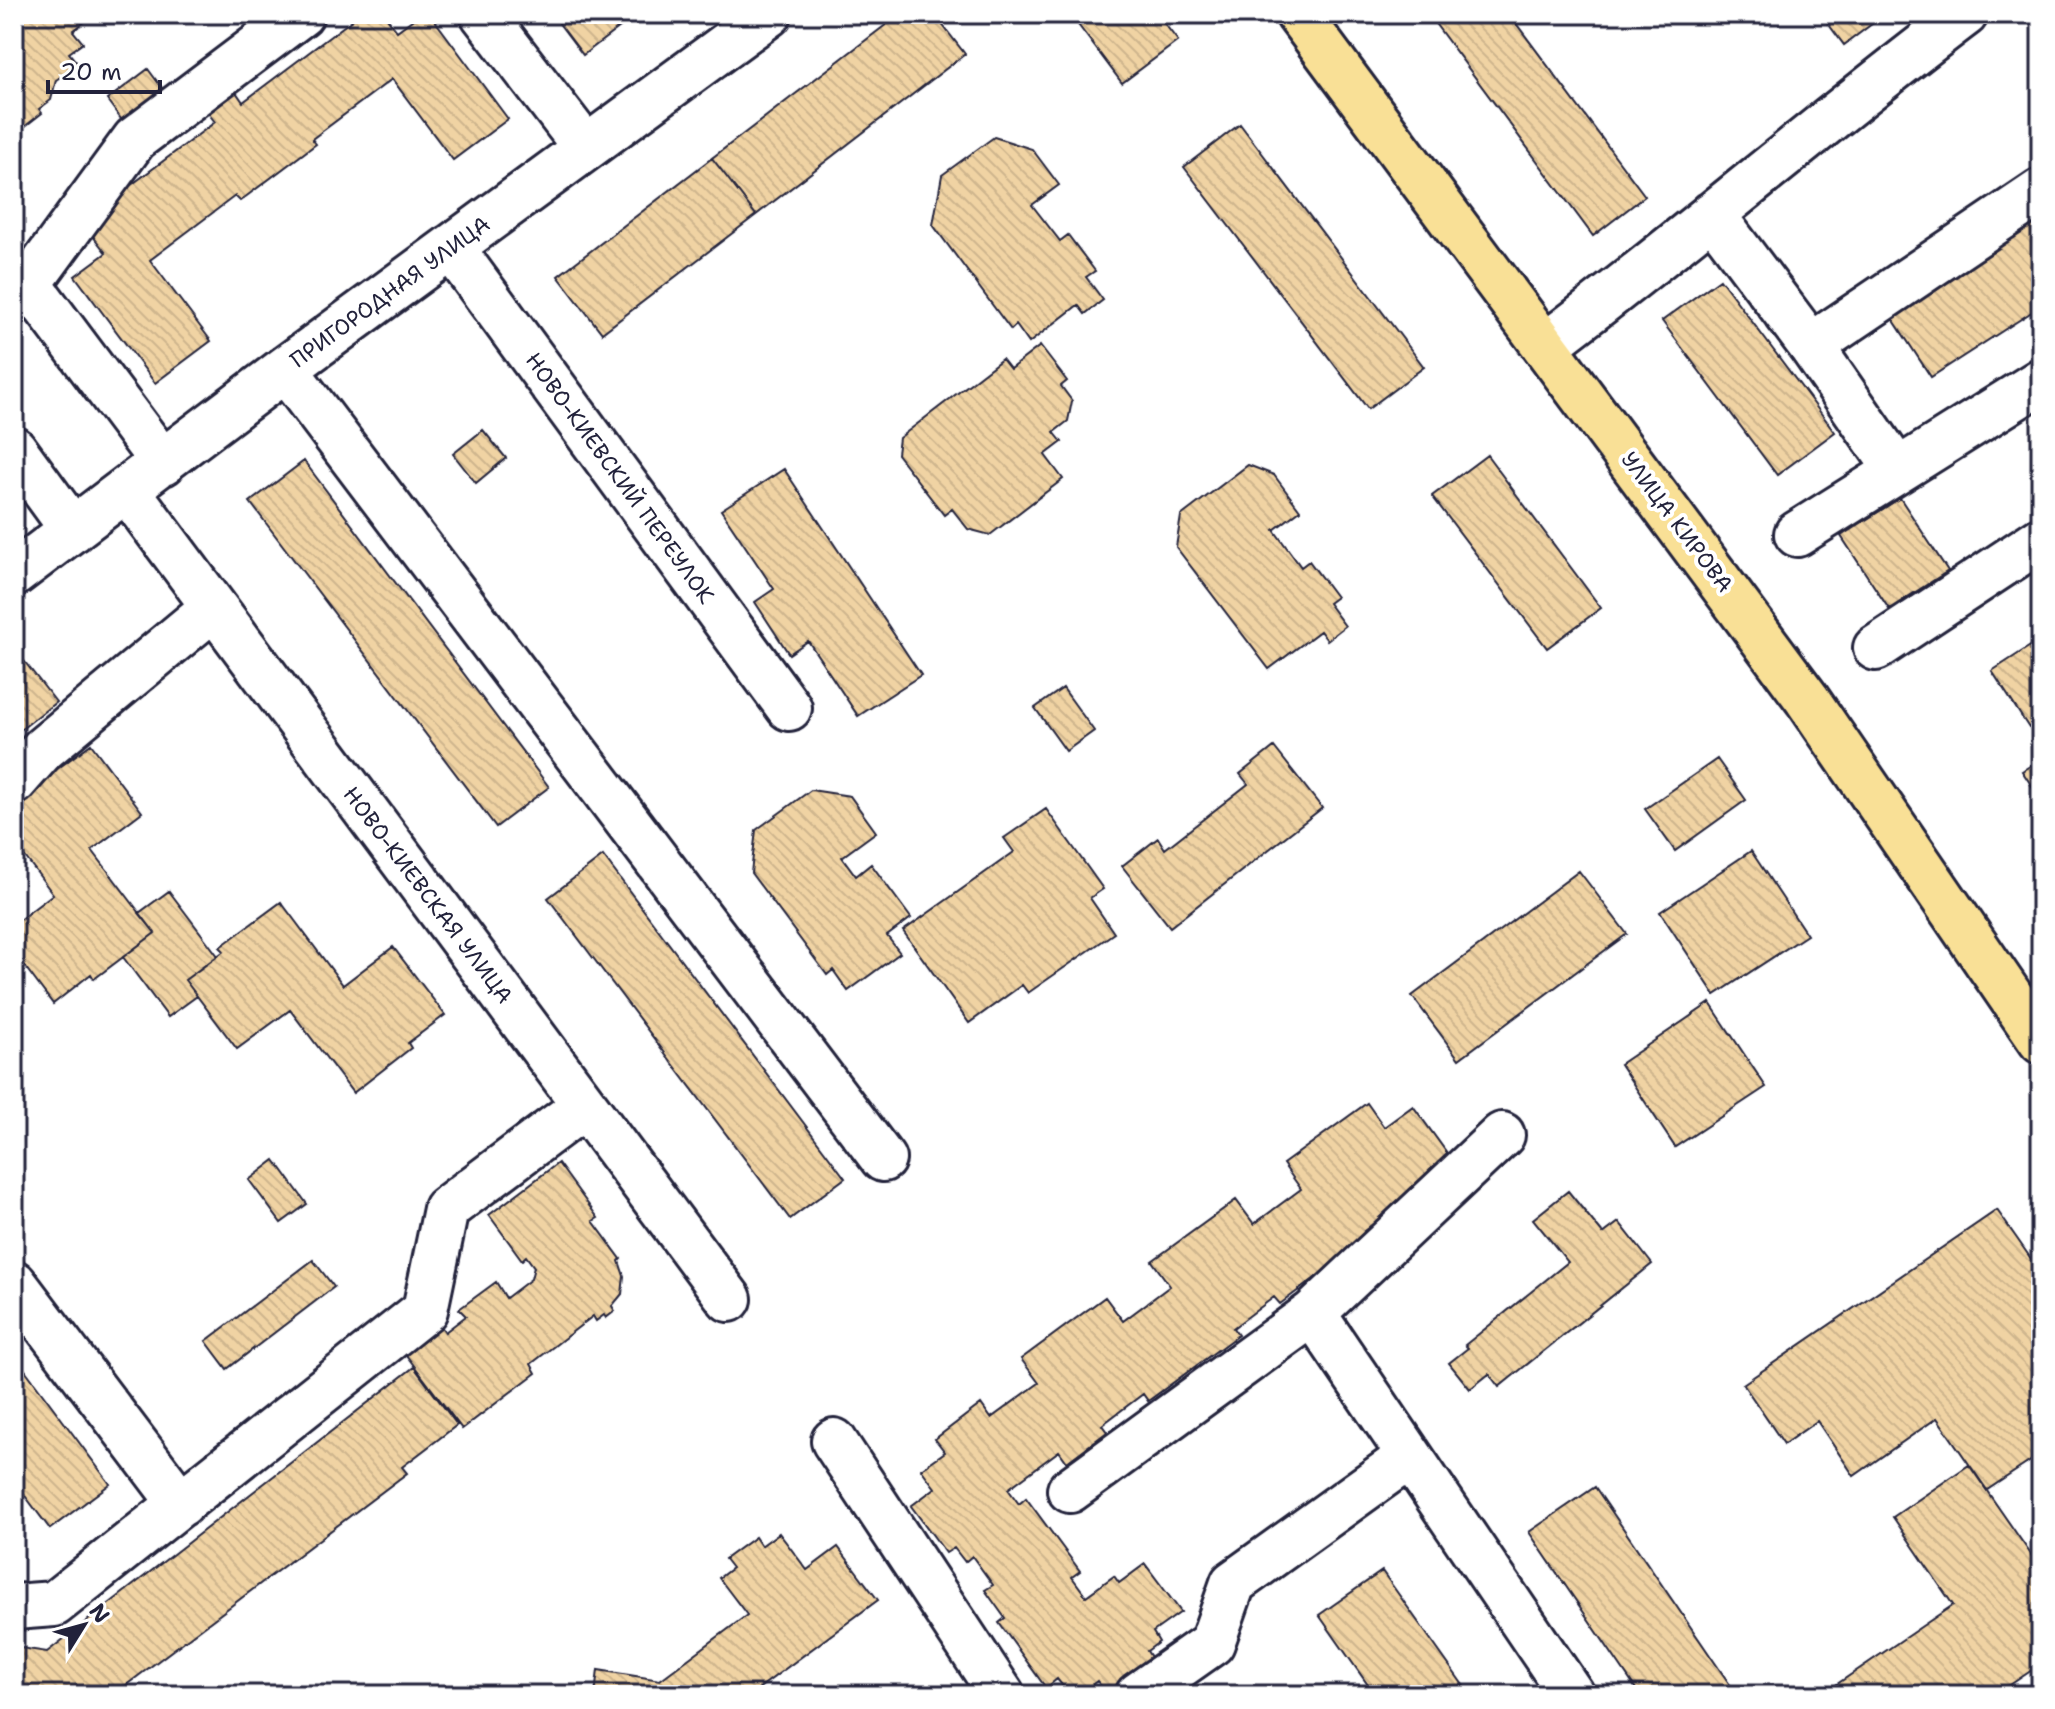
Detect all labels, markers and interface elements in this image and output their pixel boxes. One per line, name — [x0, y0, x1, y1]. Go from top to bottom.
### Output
scale bar — [48, 44, 160, 94]
text: 20 m — [60, 56, 122, 88]
street label: ПРИГОРОДНАЯ УЛИЦА — [284, 210, 496, 374]
street label: НОВО-КИЕВСКИЙ ПЕРЕУЛОК — [519, 347, 721, 609]
street label: УЛИЦА КИРОВА — [1615, 446, 1739, 598]
street label: НОВО-КИЕВСКАЯ УЛИЦА — [337, 781, 519, 1009]
north arrow — [44, 1585, 124, 1665]
text: N — [83, 1598, 116, 1629]

